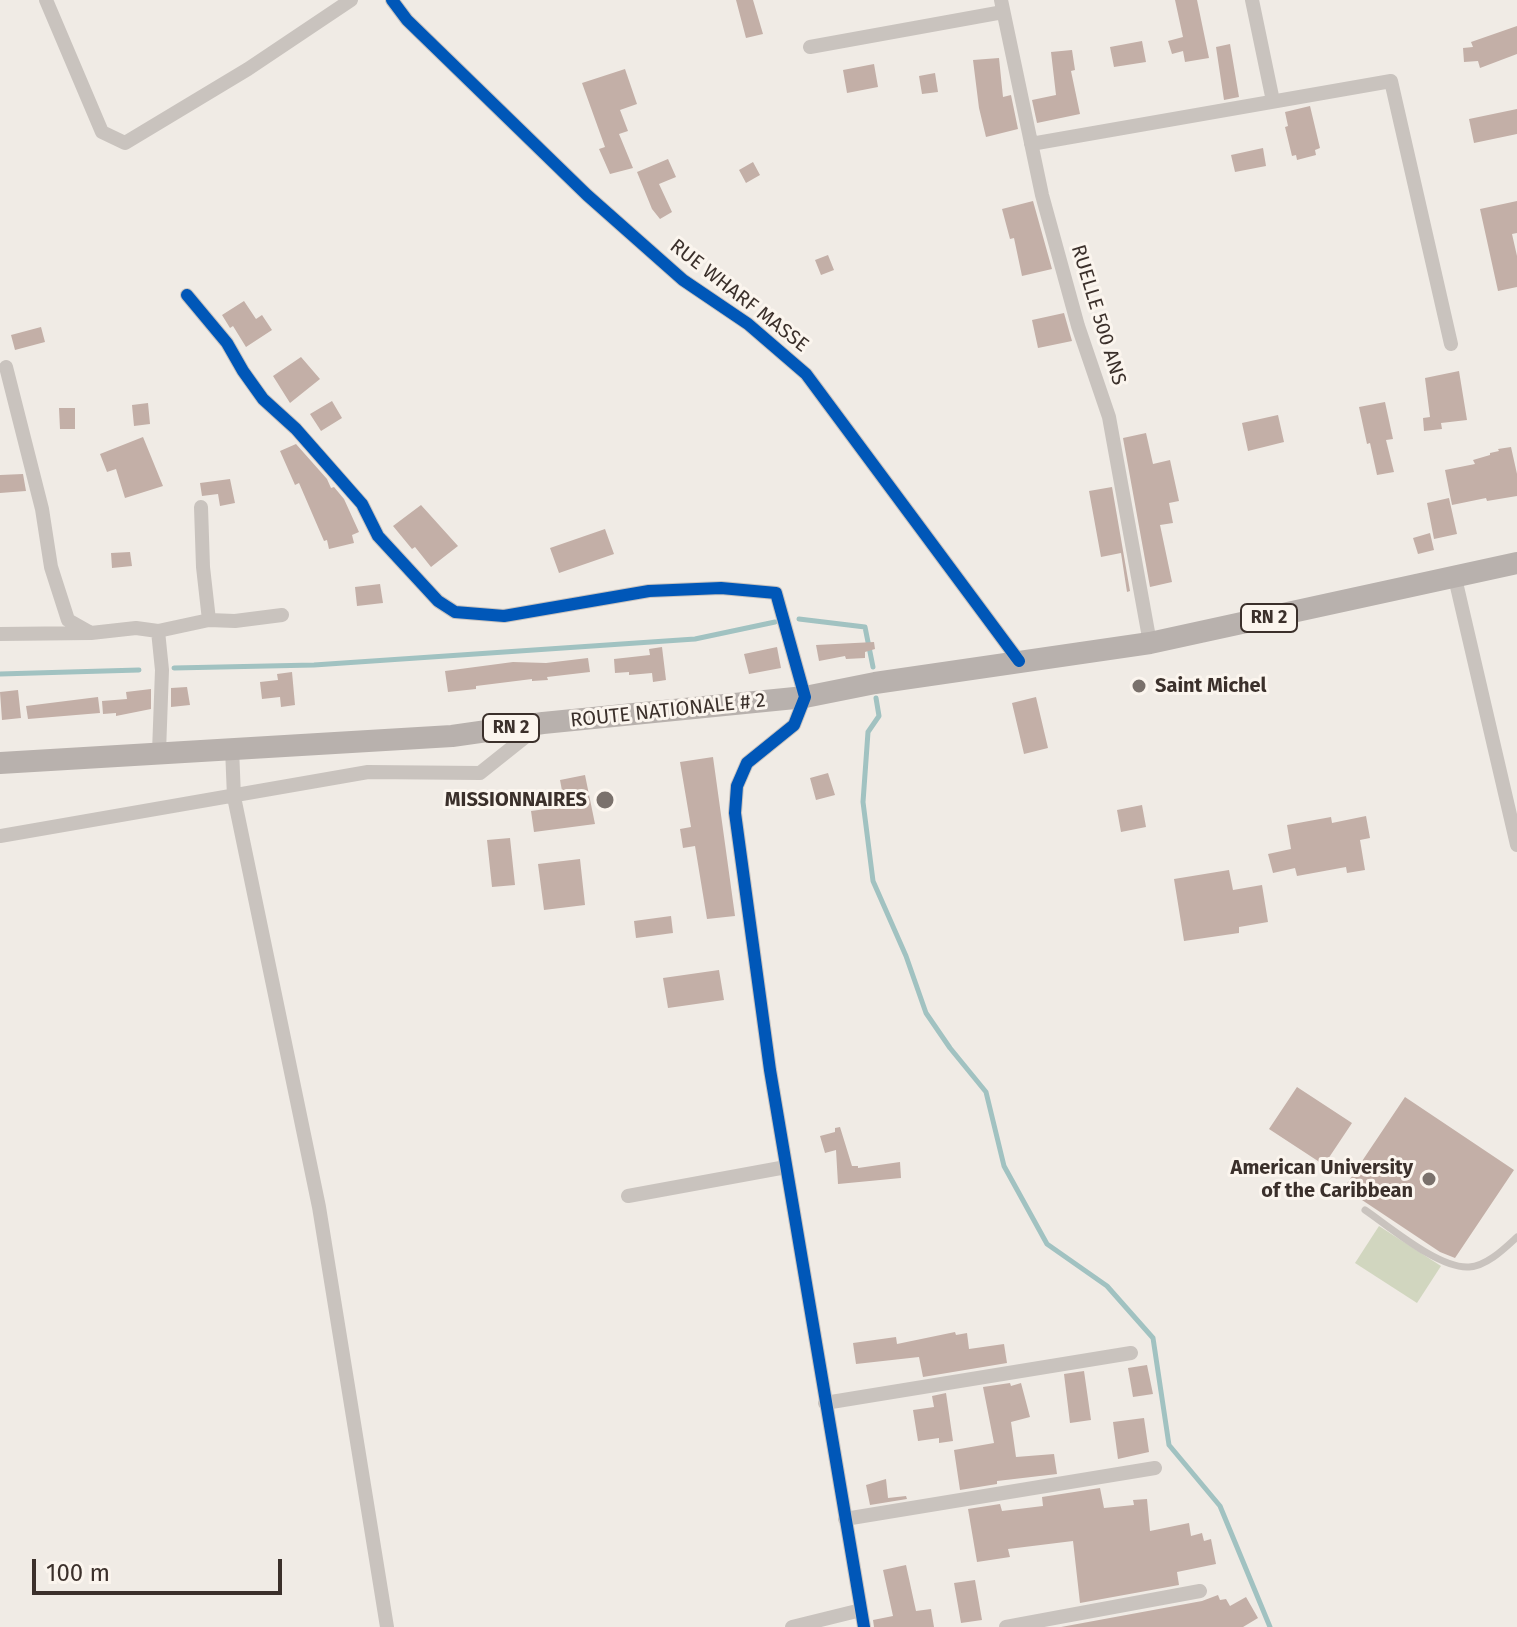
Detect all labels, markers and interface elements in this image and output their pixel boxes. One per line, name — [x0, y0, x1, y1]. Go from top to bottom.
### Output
street label: RUE WHARF MASSE — [665, 234, 813, 358]
street label: RUELLE 500 ANS — [1065, 242, 1131, 388]
road number: RN 2 — [1241, 604, 1297, 632]
place label: Saint Michel — [1155, 674, 1266, 698]
marker: Saint Michel — [1130, 677, 1148, 695]
street label: ROUTE NATIONALE # 2 — [569, 689, 767, 733]
road number: RN 2 — [483, 714, 539, 742]
place label: MISSIONNAIRES — [445, 788, 587, 812]
marker: MISSIONNAIRES — [594, 789, 616, 811]
place label: American University of the Caribbean — [1231, 1156, 1413, 1203]
marker: American University of the Caribbean — [1420, 1170, 1438, 1188]
scale bar — [36, 1543, 286, 1593]
text: 100 m — [46, 1559, 110, 1587]

